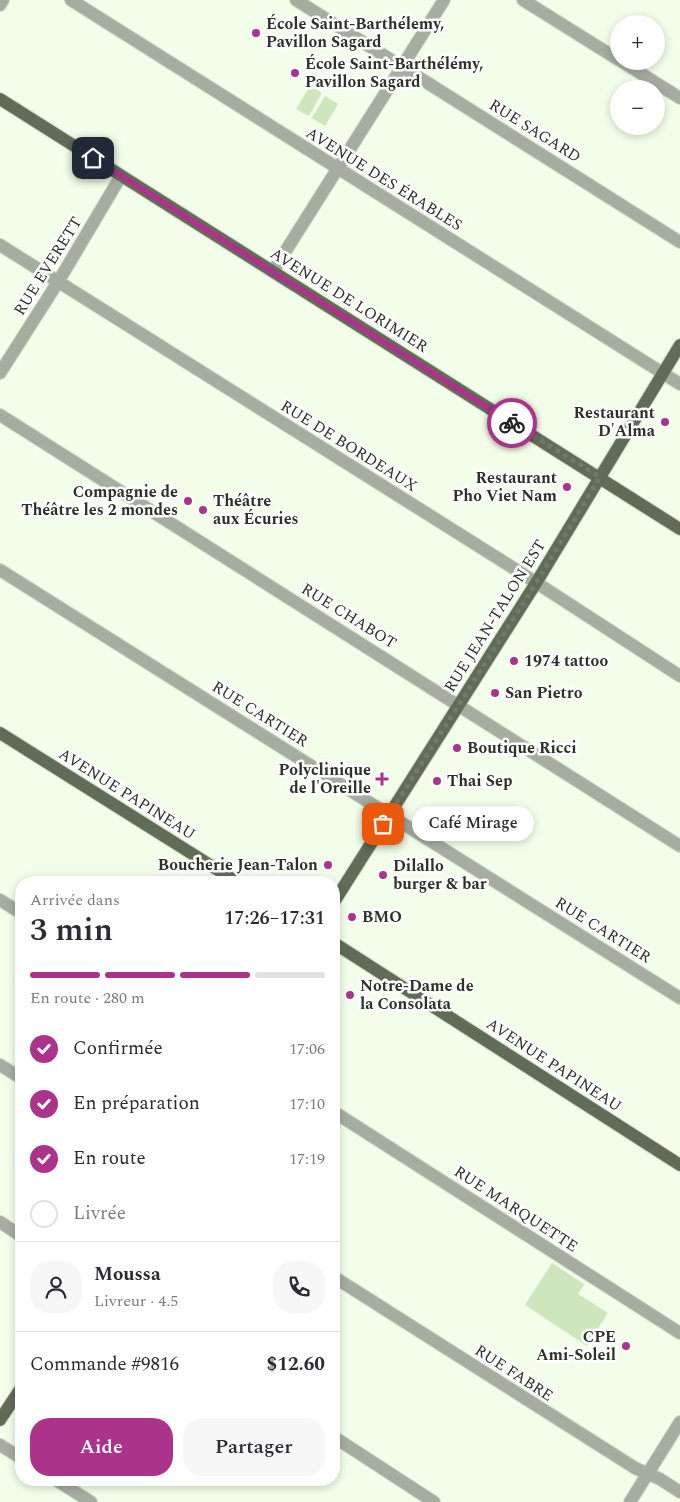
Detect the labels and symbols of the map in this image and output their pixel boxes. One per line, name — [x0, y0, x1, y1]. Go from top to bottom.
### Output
place label: École Saint-Barthélemy, Pavillon Sagard — [266, 12, 444, 54]
marker: École Saint-Barthélemy, Pavillon Sagard — [250, 27, 262, 39]
place label: École Saint-Barthélémy, Pavillon Sagard — [305, 52, 483, 94]
marker: École Saint-Barthélémy, Pavillon Sagard — [289, 67, 301, 79]
street label: RUE SAGARD — [484, 93, 586, 169]
street label: AVENUE DES ÉRABLES — [301, 121, 467, 237]
pin — [72, 137, 114, 179]
street label: RUE EVERETT — [8, 212, 88, 320]
street label: AVENUE DE LORIMIER — [265, 242, 433, 359]
street label: RUE DE BORDEAUX — [276, 394, 422, 498]
courier — [487, 398, 537, 448]
place label: Restaurant D'Alma — [574, 401, 656, 443]
marker: Restaurant D'Alma — [659, 416, 671, 428]
place label: Restaurant Pho Viet Nam — [452, 466, 558, 508]
place label: Compagnie de Théâtre les 2 mondes — [21, 480, 178, 522]
marker: Restaurant Pho Viet Nam — [561, 481, 573, 493]
place label: Théâtre aux Écuries — [213, 489, 299, 531]
marker: Compagnie de Théâtre les 2 mondes — [182, 495, 194, 507]
marker: Théâtre aux Écuries — [197, 504, 209, 516]
street label: RUE JEAN-TALON EST — [438, 535, 552, 697]
street label: RUE CHABOT — [297, 577, 402, 655]
place label: 1974 tattoo — [524, 649, 609, 673]
marker: 1974 tattoo — [508, 655, 520, 667]
street label: RUE CARTIER — [207, 675, 313, 753]
place label: San Pietro — [505, 681, 583, 705]
marker: San Pietro — [489, 687, 501, 699]
place label: Boutique Ricci — [467, 736, 577, 760]
street label: AVENUE PAPINEAU — [54, 742, 200, 846]
marker: Boutique Ricci — [451, 742, 463, 754]
place label: Polyclinique de l'Oreille — [279, 758, 371, 800]
place label: Thai Sep — [447, 769, 512, 793]
marker: Polyclinique de l'Oreille — [375, 772, 389, 786]
marker: Thai Sep — [431, 775, 443, 787]
pin — [362, 803, 404, 845]
callout: Café Mirage — [413, 806, 536, 842]
place label: Boucherie Jean-Talon — [158, 853, 318, 877]
place label: Dilallo burger & bar — [393, 854, 487, 896]
marker: Boucherie Jean-Talon — [322, 859, 334, 871]
marker: Dilallo burger & bar — [377, 869, 389, 881]
street label: RUE CARTIER — [550, 891, 656, 969]
place label: BMO — [362, 905, 402, 929]
marker: BMO — [346, 911, 358, 923]
place label: Notre-Dame de la Consolata — [360, 974, 474, 1016]
marker: Notre-Dame de la Consolata — [344, 989, 356, 1001]
street label: AVENUE PAPINEAU — [481, 1012, 627, 1118]
street label: RUE MARQUETTE — [449, 1160, 583, 1258]
place label: CPE Ami-Soleil — [536, 1325, 616, 1367]
street label: RUE FABRE — [470, 1339, 558, 1407]
marker: CPE Ami-Soleil — [620, 1340, 632, 1352]

